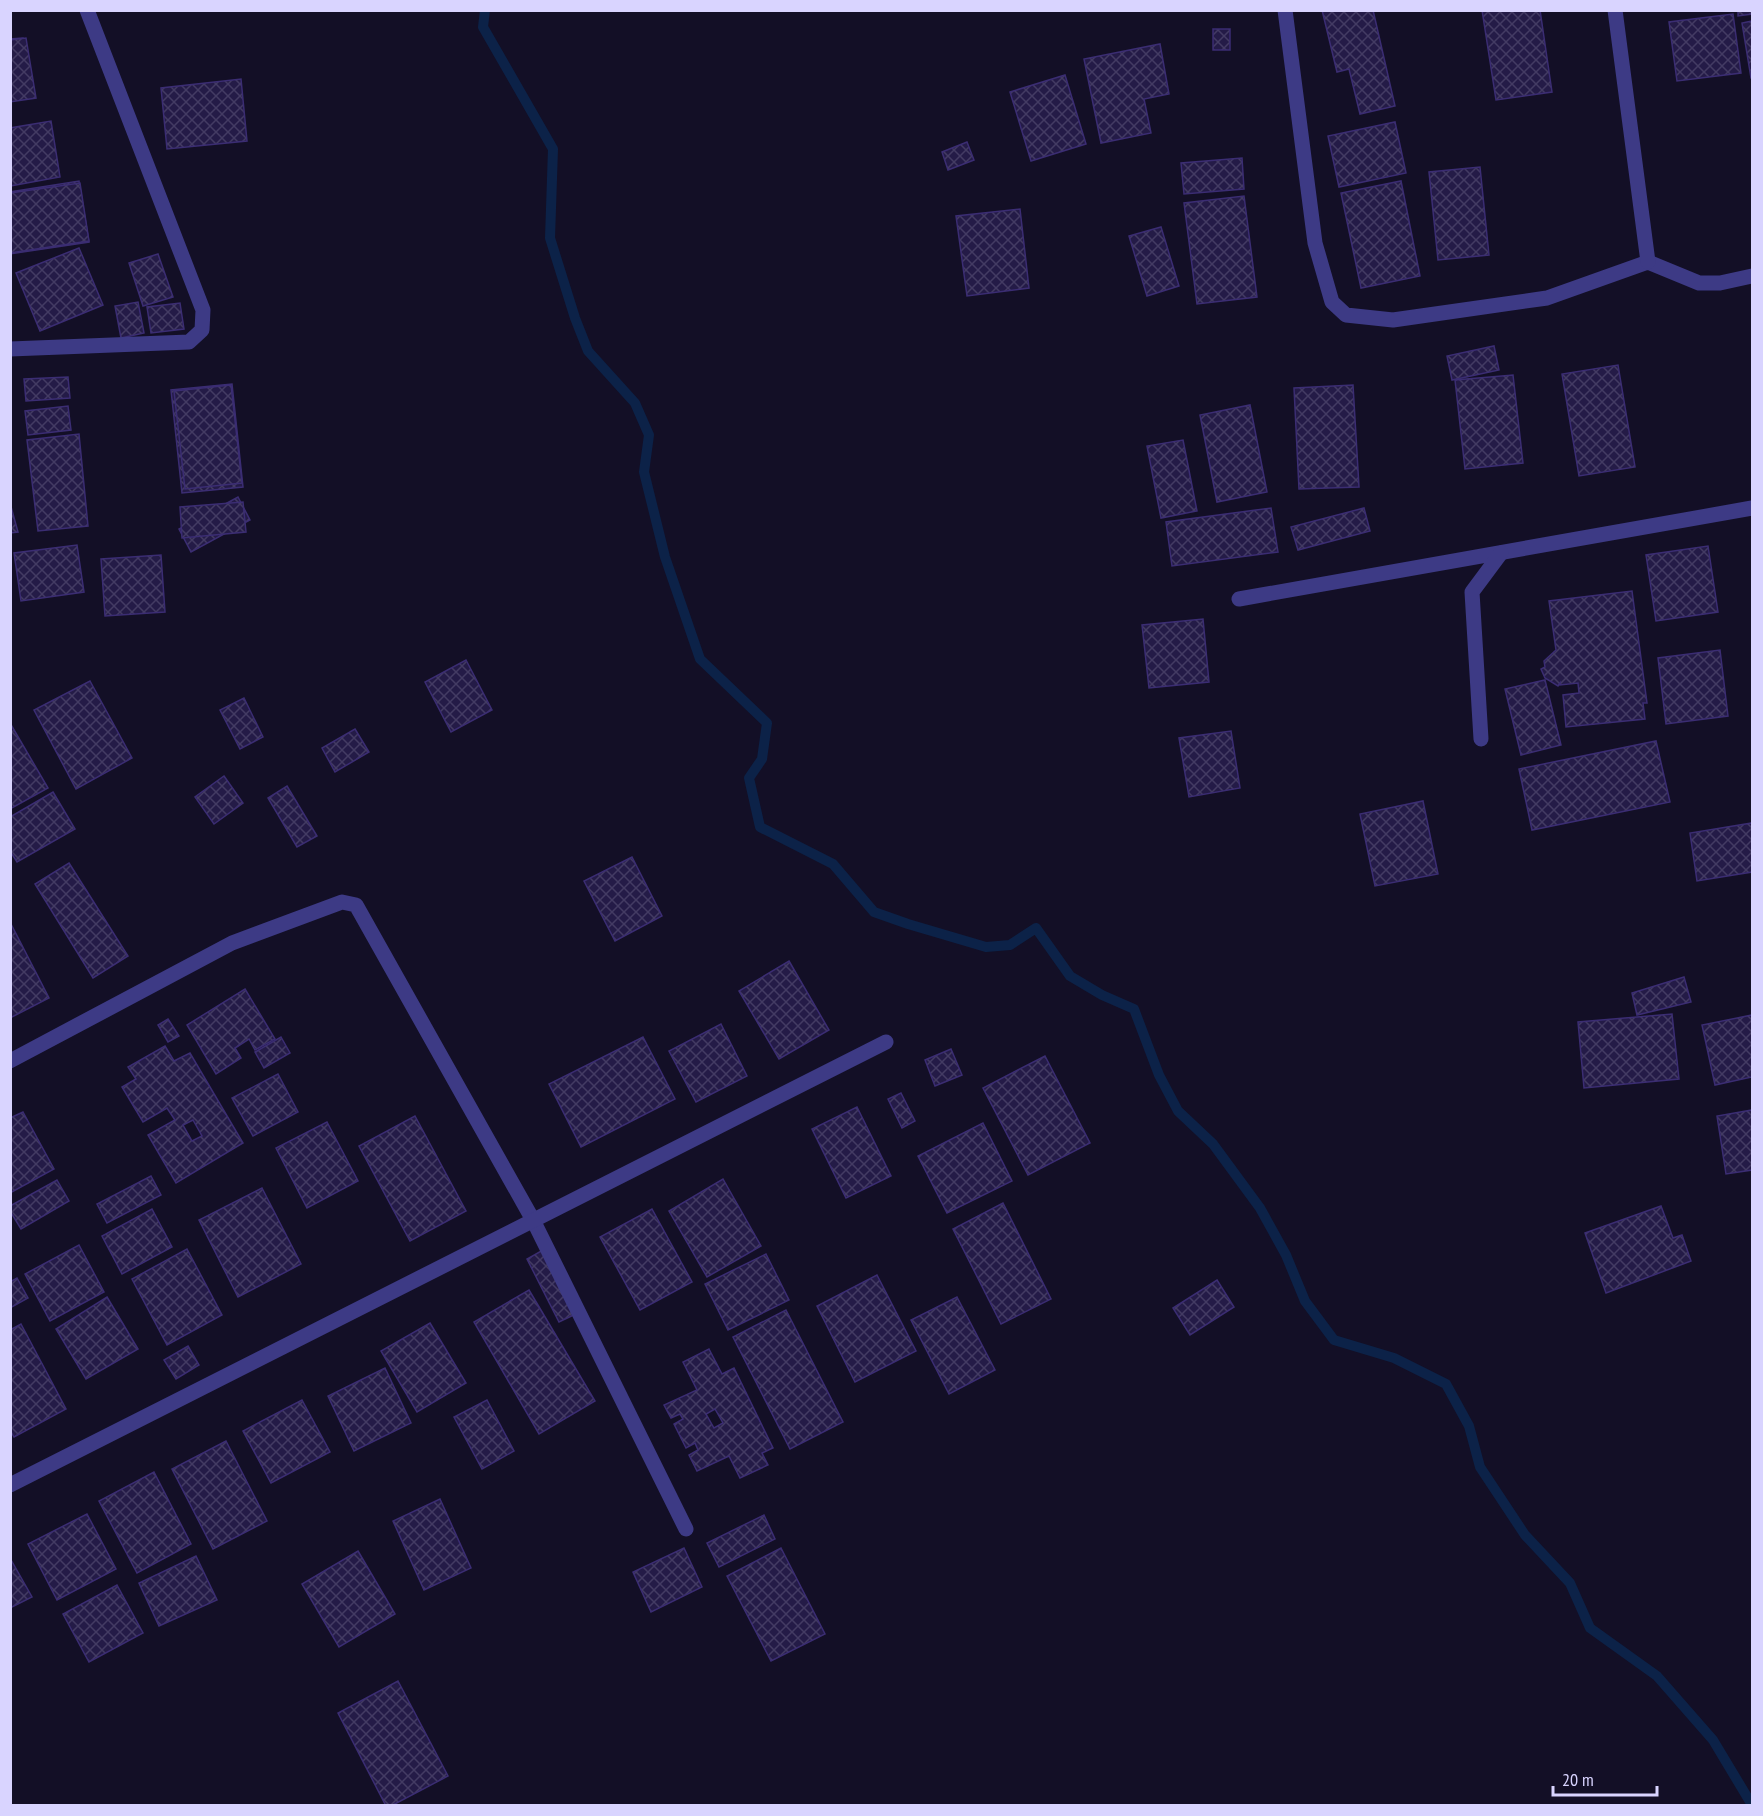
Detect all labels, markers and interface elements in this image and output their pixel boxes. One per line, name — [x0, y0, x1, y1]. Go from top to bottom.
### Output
scale bar — [1553, 1759, 1656, 1797]
text: 20 m — [1562, 1768, 1594, 1791]

